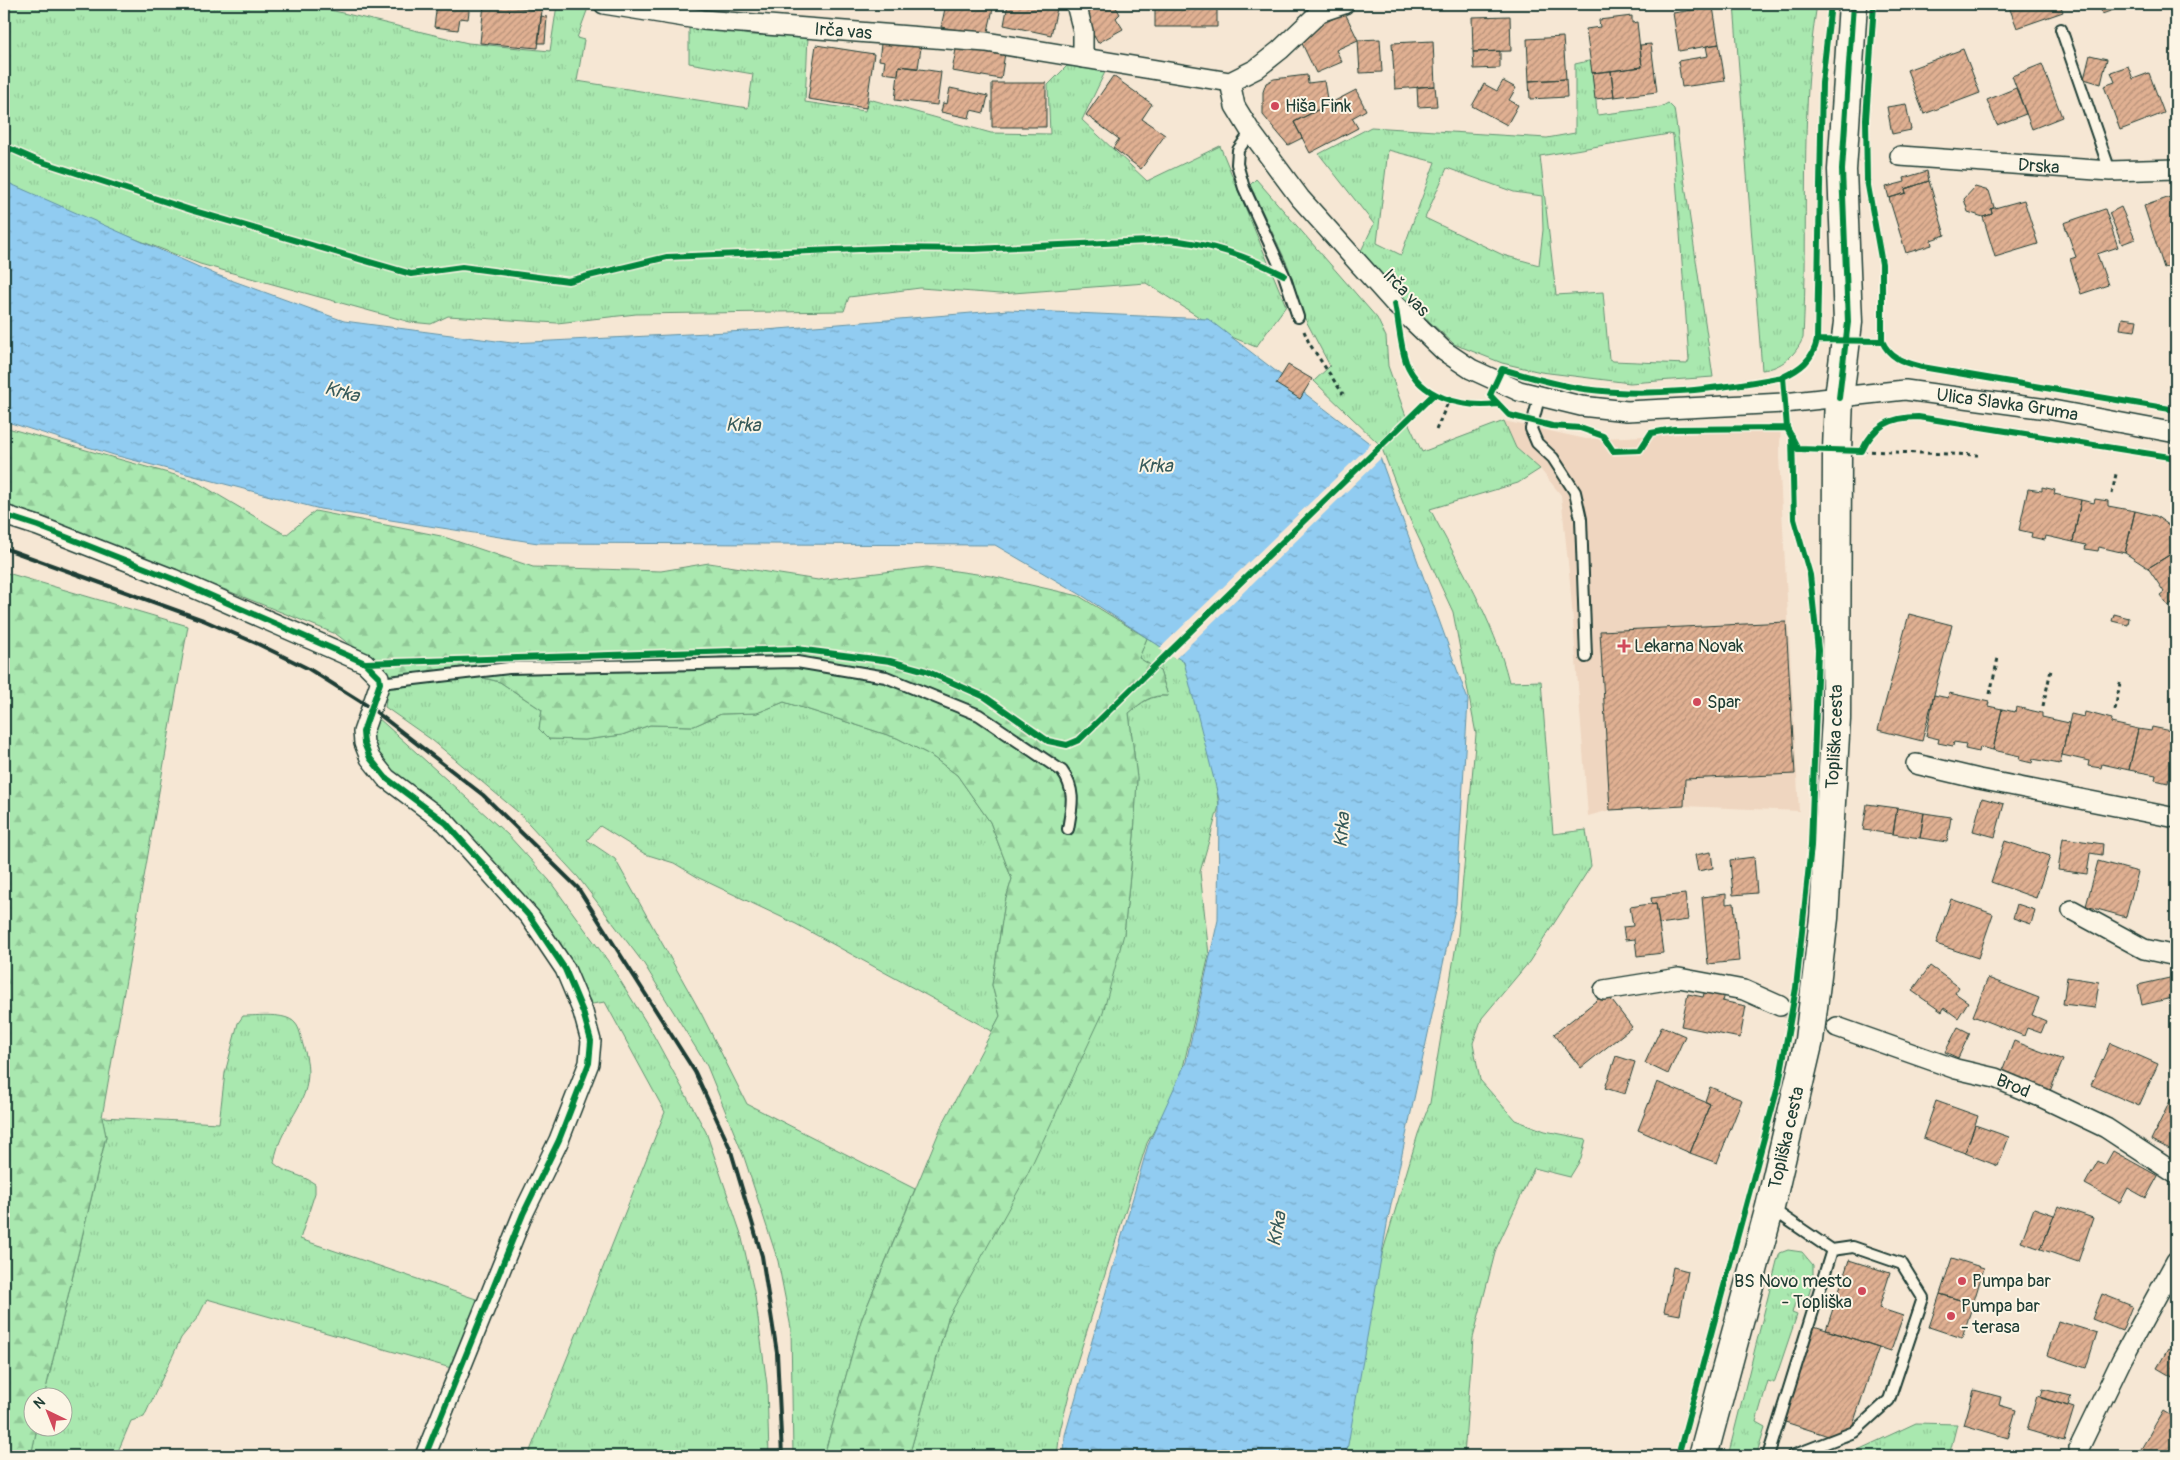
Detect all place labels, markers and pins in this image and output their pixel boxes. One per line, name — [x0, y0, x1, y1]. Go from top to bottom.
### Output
place label: Hiša Fink — [1285, 95, 1352, 118]
marker: Hiša Fink — [1269, 100, 1281, 112]
place label: Lekarna Novak — [1634, 635, 1744, 658]
marker: Lekarna Novak — [1618, 640, 1630, 652]
place label: Spar — [1707, 691, 1741, 714]
marker: Spar — [1691, 696, 1703, 708]
place label: BS Novo mesto - Topliška — [1734, 1270, 1852, 1314]
place label: Pumpa bar — [1972, 1270, 2051, 1293]
marker: Pumpa bar — [1956, 1275, 1968, 1287]
marker: BS Novo mesto - Topliška — [1856, 1285, 1868, 1297]
place label: Pumpa bar - terasa — [1961, 1295, 2040, 1339]
marker: Pumpa bar - terasa — [1945, 1310, 1957, 1322]

